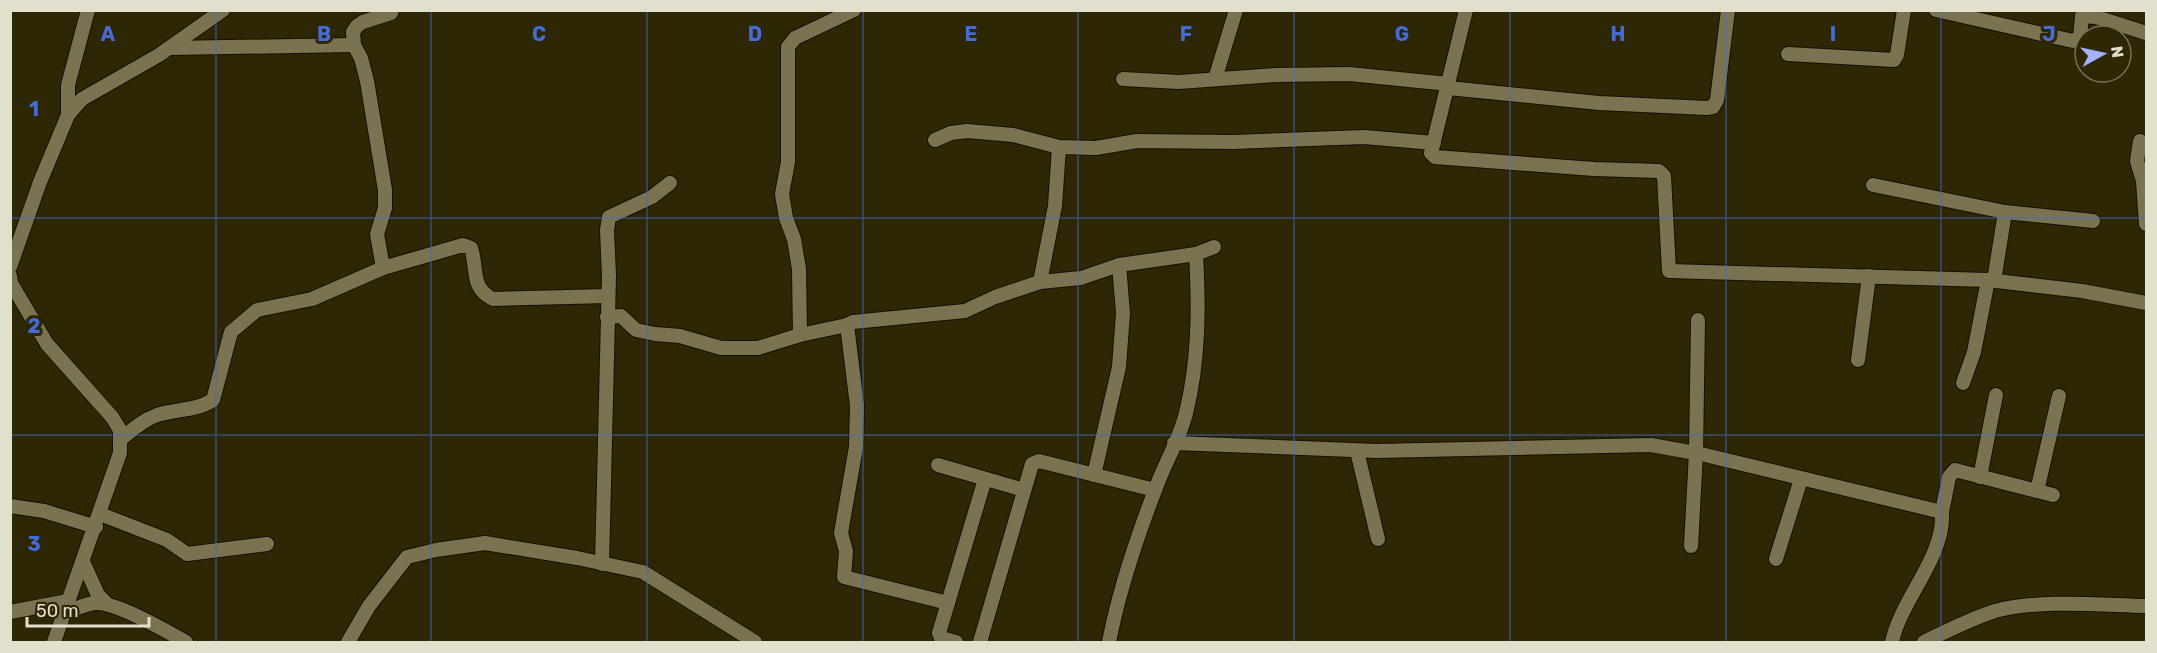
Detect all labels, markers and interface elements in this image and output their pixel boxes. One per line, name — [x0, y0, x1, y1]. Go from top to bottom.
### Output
text: A — [101, 22, 116, 46]
text: B — [317, 22, 331, 46]
text: C — [532, 22, 546, 46]
text: D — [748, 22, 762, 46]
text: E — [965, 22, 977, 46]
text: F — [1180, 22, 1192, 46]
text: G — [1395, 22, 1409, 46]
text: H — [1611, 22, 1625, 46]
text: I — [1830, 22, 1836, 46]
text: J — [2042, 22, 2056, 46]
north arrow — [2073, 24, 2133, 84]
text: N — [2107, 45, 2128, 59]
text: 1 — [29, 97, 39, 121]
text: 2 — [28, 314, 41, 338]
text: 3 — [27, 532, 41, 556]
scale bar — [27, 590, 148, 628]
text: 50 m — [36, 600, 79, 622]

